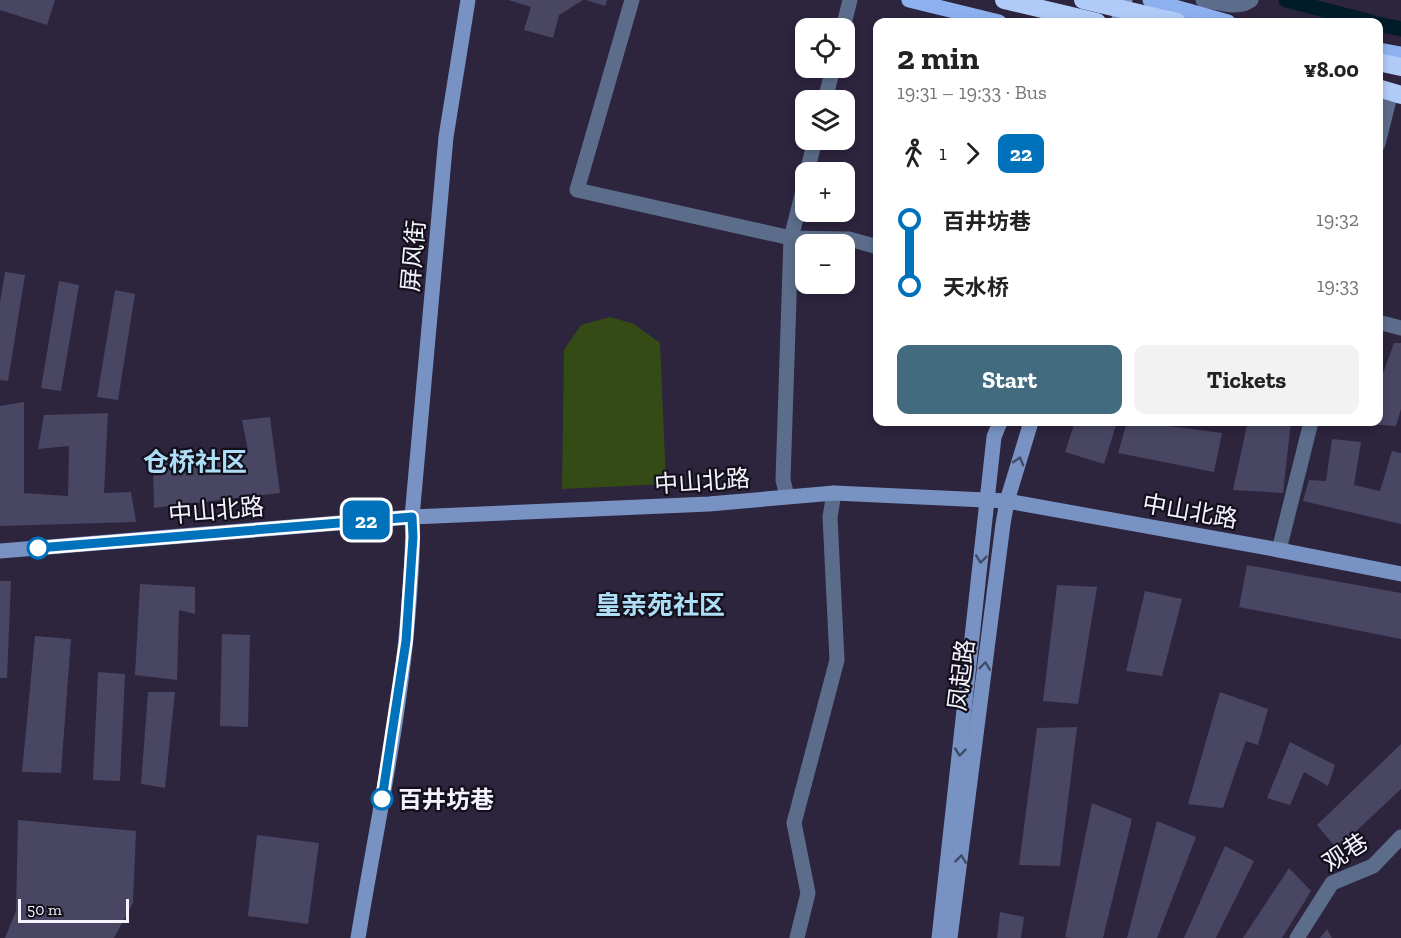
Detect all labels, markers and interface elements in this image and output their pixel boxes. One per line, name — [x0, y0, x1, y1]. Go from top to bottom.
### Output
map controls — [795, 18, 855, 294]
button: locate — [795, 18, 855, 78]
text: 2 min — [897, 38, 979, 77]
text: ¥8.00 — [1304, 56, 1359, 83]
text: 19:31 – 19:33 · Bus — [897, 80, 1047, 104]
button: layers — [795, 90, 855, 150]
icon: walk — [897, 137, 930, 170]
icon: forward — [956, 137, 989, 170]
text: 1 — [939, 141, 947, 165]
text: 22 — [1010, 141, 1032, 166]
button: + — [795, 162, 855, 222]
text: 19:32 — [1316, 207, 1359, 231]
text: 百井坊巷 — [943, 208, 1031, 235]
street label: 屏风街 — [395, 219, 431, 293]
button: − — [795, 234, 855, 294]
text: 19:33 — [1317, 273, 1359, 297]
text: 天水桥 — [943, 274, 1009, 301]
button: Start — [897, 345, 1122, 414]
button: Tickets — [1134, 345, 1359, 414]
district label: 仓桥社区 — [143, 446, 247, 478]
one-way arrow — [1012, 456, 1024, 467]
street label: 中山北路 — [653, 463, 751, 499]
street label: 中山北路 — [1140, 488, 1240, 534]
street label: 中山北路 — [167, 491, 265, 529]
line badge: 22 — [339, 500, 393, 540]
text: 22 — [355, 508, 377, 533]
unlabelled marker — [27, 537, 49, 559]
one-way arrow — [976, 554, 988, 563]
district label: 皇亲苑社区 — [595, 589, 725, 621]
street label: 凤起路 — [942, 638, 980, 712]
one-way arrow — [978, 661, 991, 670]
one-way arrow — [954, 748, 967, 757]
place label: 百井坊巷 — [398, 785, 494, 814]
marker: 百井坊巷 — [371, 788, 393, 810]
street label: 观巷 — [1317, 827, 1373, 877]
one-way arrow — [954, 855, 966, 864]
scale bar — [18, 896, 129, 924]
text: 50 m — [27, 900, 62, 919]

